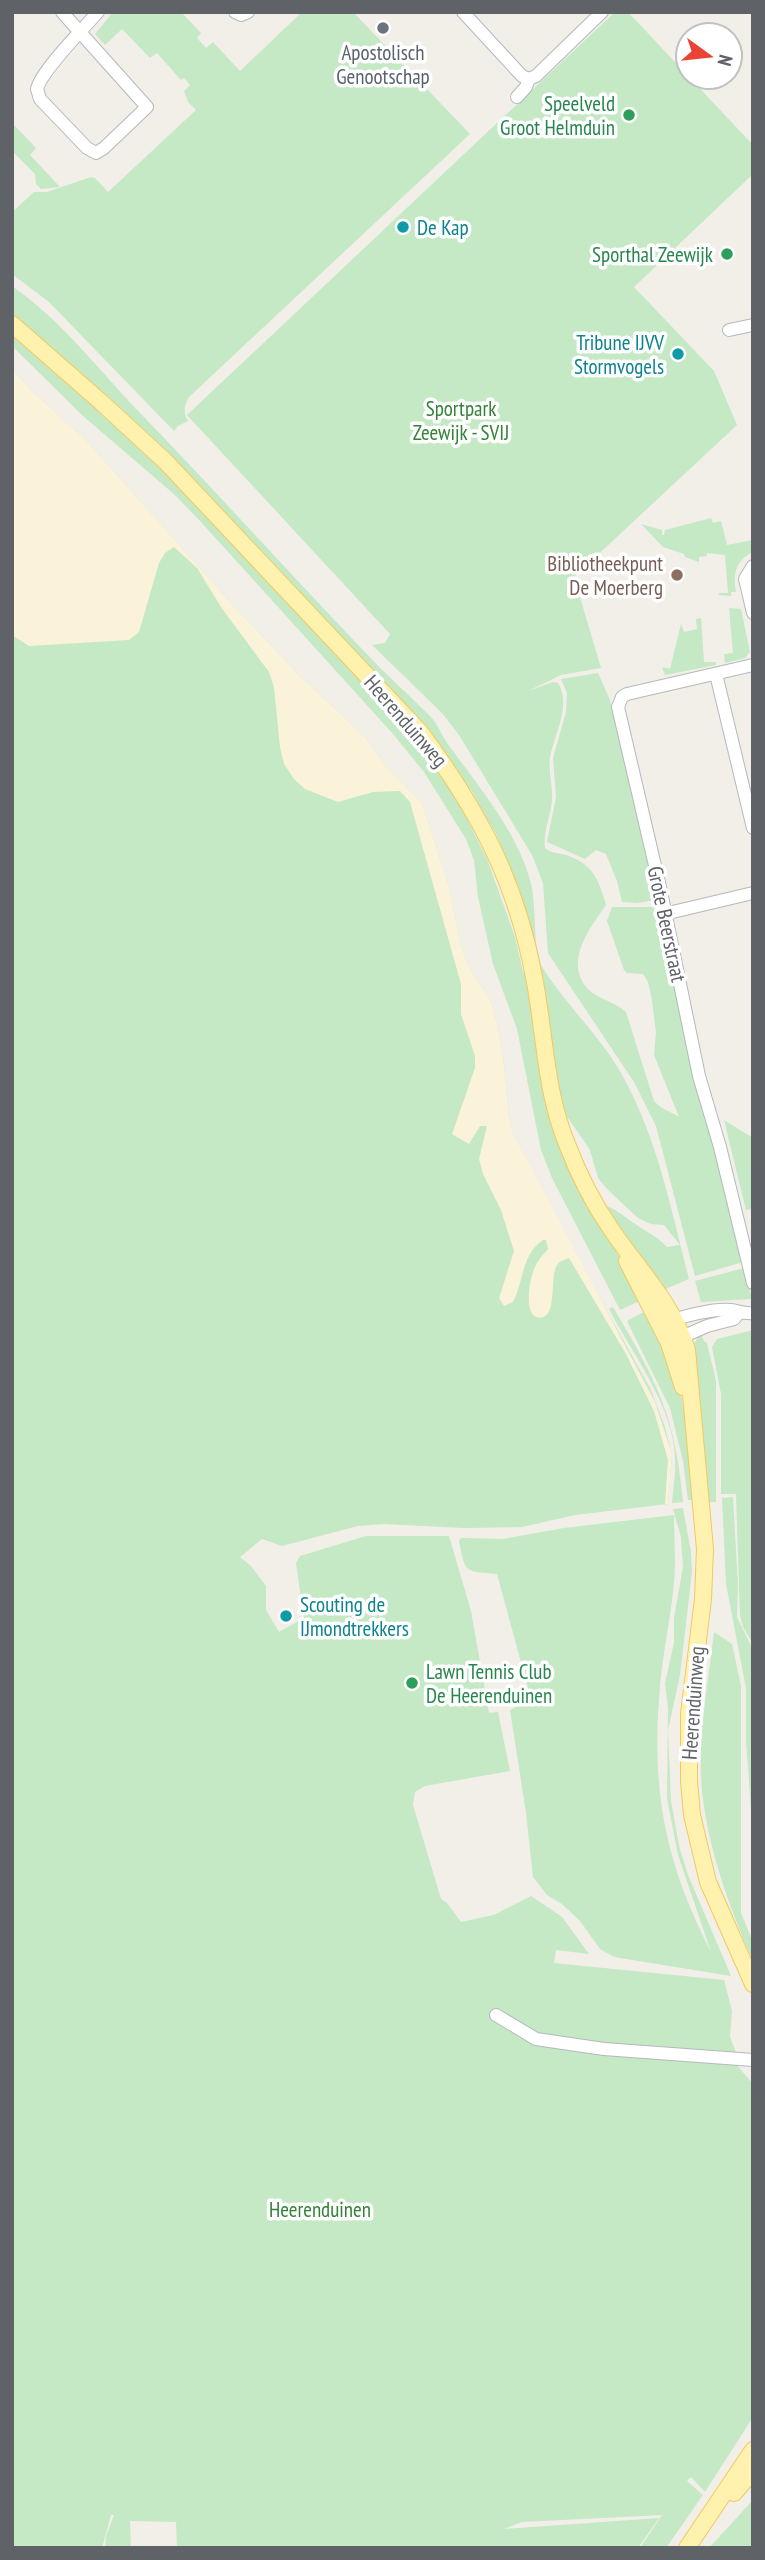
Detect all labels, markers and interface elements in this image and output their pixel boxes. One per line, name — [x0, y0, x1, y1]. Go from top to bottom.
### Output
marker: Apostolisch Genootschap — [375, 20, 391, 36]
north arrow — [674, 21, 744, 91]
place label: Apostolisch Genootschap — [336, 39, 430, 90]
text: N — [713, 52, 738, 68]
place label: Speelveld Groot Helmduin — [500, 90, 615, 141]
marker: Speelveld Groot Helmduin — [621, 107, 637, 123]
place label: De Kap — [417, 214, 469, 241]
marker: De Kap — [395, 219, 411, 235]
place label: Sporthal Zeewijk — [592, 241, 713, 268]
marker: Sporthal Zeewijk — [719, 246, 735, 262]
place label: Tribune IJVV Stormvogels — [574, 329, 664, 380]
marker: Tribune IJVV Stormvogels — [670, 346, 686, 362]
park label: Sportpark Zeewijk - SVIJ — [413, 395, 509, 446]
place label: Bibliotheekpunt De Moerberg — [547, 550, 663, 601]
marker: Bibliotheekpunt De Moerberg — [669, 567, 685, 583]
street label: Heerenduinweg — [358, 669, 454, 773]
street label: Grote Beerstraat — [642, 864, 693, 985]
place label: Scouting de IJmondtrekkers — [300, 1591, 409, 1642]
marker: Scouting de IJmondtrekkers — [278, 1608, 294, 1624]
street label: Heerenduinweg — [676, 1645, 710, 1761]
place label: Lawn Tennis Club De Heerenduinen — [426, 1658, 552, 1709]
marker: Lawn Tennis Club De Heerenduinen — [404, 1675, 420, 1691]
park label: Heerenduinen — [269, 2196, 371, 2223]

